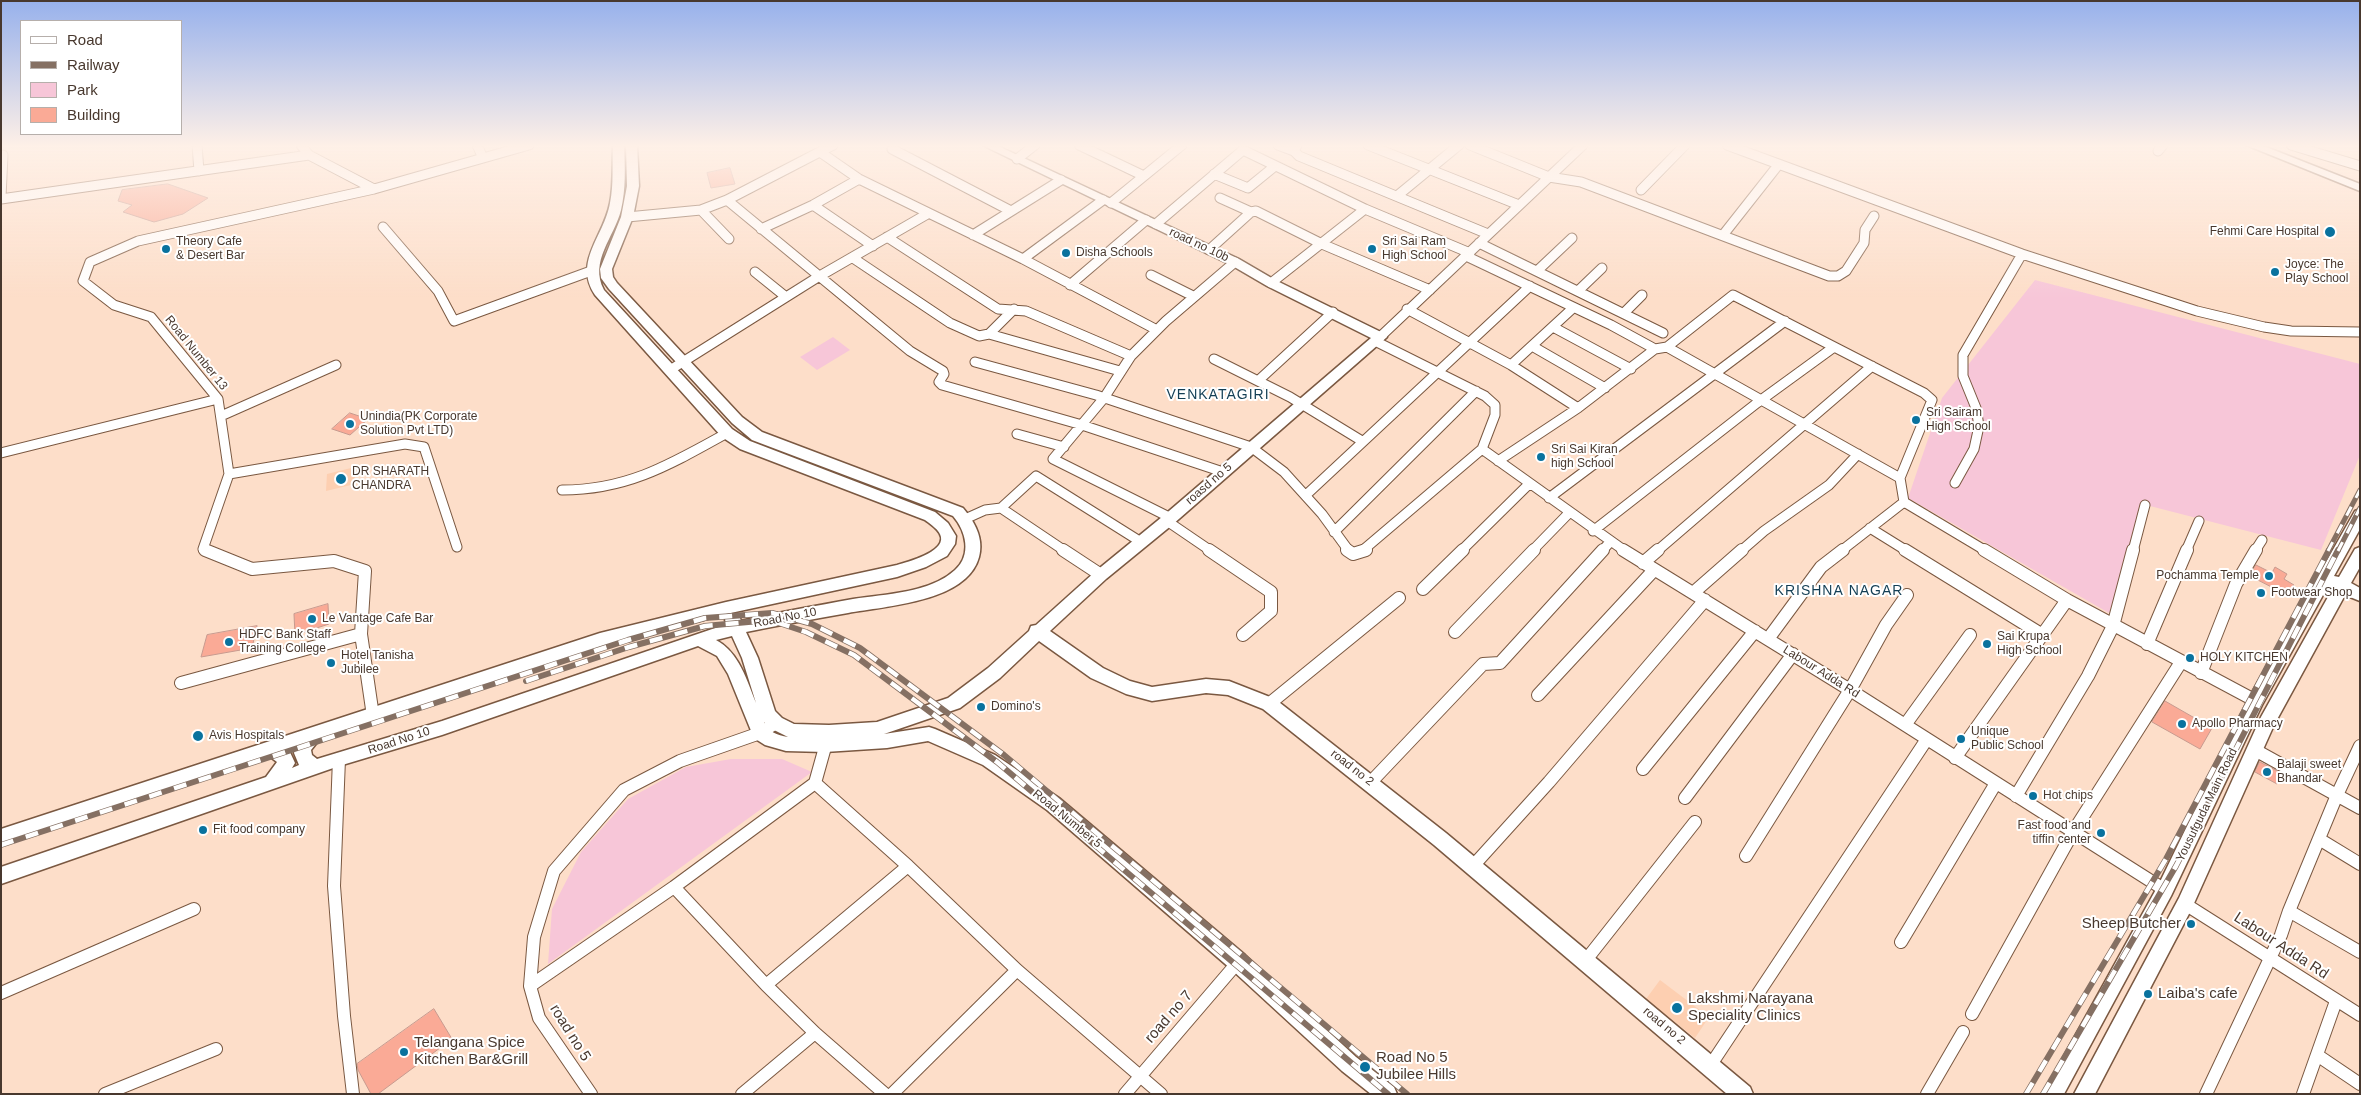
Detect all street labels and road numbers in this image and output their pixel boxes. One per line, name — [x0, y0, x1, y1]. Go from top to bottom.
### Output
street label: road no 10b — [1167, 225, 1231, 265]
street label: Road Number 13 — [162, 313, 230, 393]
street label: roasd no 5 — [1183, 460, 1235, 508]
street label: Road No 10 — [752, 605, 818, 631]
street label: Labour Adda Rd — [1780, 643, 1862, 701]
street label: Road No 10 — [366, 724, 432, 758]
street label: Yousufguda Main Road — [2173, 746, 2241, 864]
street label: road no 2 — [1328, 747, 1376, 789]
street label: Road Number 5 — [1030, 787, 1104, 851]
street label: Labour Adda Rd — [2230, 909, 2332, 983]
street label: road no 7 — [1141, 987, 1197, 1047]
street label: road no 5 — [546, 1001, 594, 1065]
street label: road no 2 — [1640, 1004, 1688, 1048]

